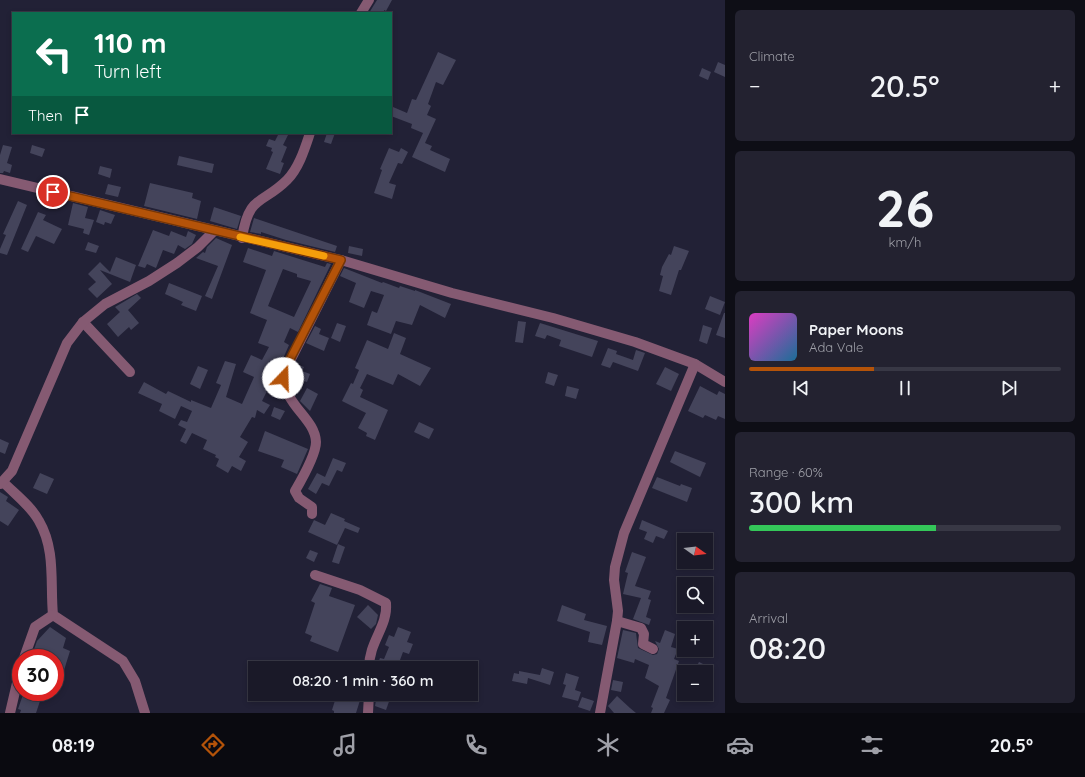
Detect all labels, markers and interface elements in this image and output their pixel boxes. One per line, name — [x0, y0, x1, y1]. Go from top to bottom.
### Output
text: 110 m — [94, 25, 167, 60]
icon: left — [28, 28, 80, 80]
text: Climate — [749, 48, 795, 64]
text: Turn left — [94, 60, 162, 83]
text: 20.5° — [869, 67, 940, 105]
text: − — [749, 72, 760, 100]
text: + — [1049, 72, 1061, 100]
icon: arrive — [71, 104, 93, 126]
text: Then — [28, 106, 63, 125]
pin — [36, 175, 70, 209]
text: 26 — [876, 175, 934, 240]
icon: arrive — [42, 181, 64, 203]
text: km/h — [889, 234, 921, 250]
text: Paper Moons — [809, 320, 904, 339]
text: Ada Vale — [809, 339, 863, 355]
position arrow — [262, 357, 304, 399]
icon: previous — [790, 377, 812, 399]
icon: pause — [894, 377, 916, 399]
icon: next — [998, 377, 1020, 399]
text: Range · 60% — [749, 464, 823, 480]
text: 300 km — [749, 483, 854, 521]
north arrow — [677, 533, 713, 569]
map controls — [677, 533, 713, 701]
button: search — [677, 577, 713, 613]
text: Arrival — [749, 610, 788, 626]
button: + — [677, 621, 713, 657]
text: 08:20 — [749, 629, 826, 667]
speed limit sign: 30 — [12, 649, 64, 701]
button: − — [677, 665, 713, 701]
text: 08:20 · 1 min · 360 m — [293, 671, 433, 690]
icon: directions — [199, 731, 227, 759]
icon: music — [331, 731, 359, 759]
icon: phone — [462, 731, 490, 759]
icon: climate — [594, 731, 622, 759]
icon: car — [726, 731, 754, 759]
icon: filters — [858, 731, 886, 759]
text: 08:19 — [52, 734, 95, 757]
text: 20.5° — [990, 734, 1033, 757]

